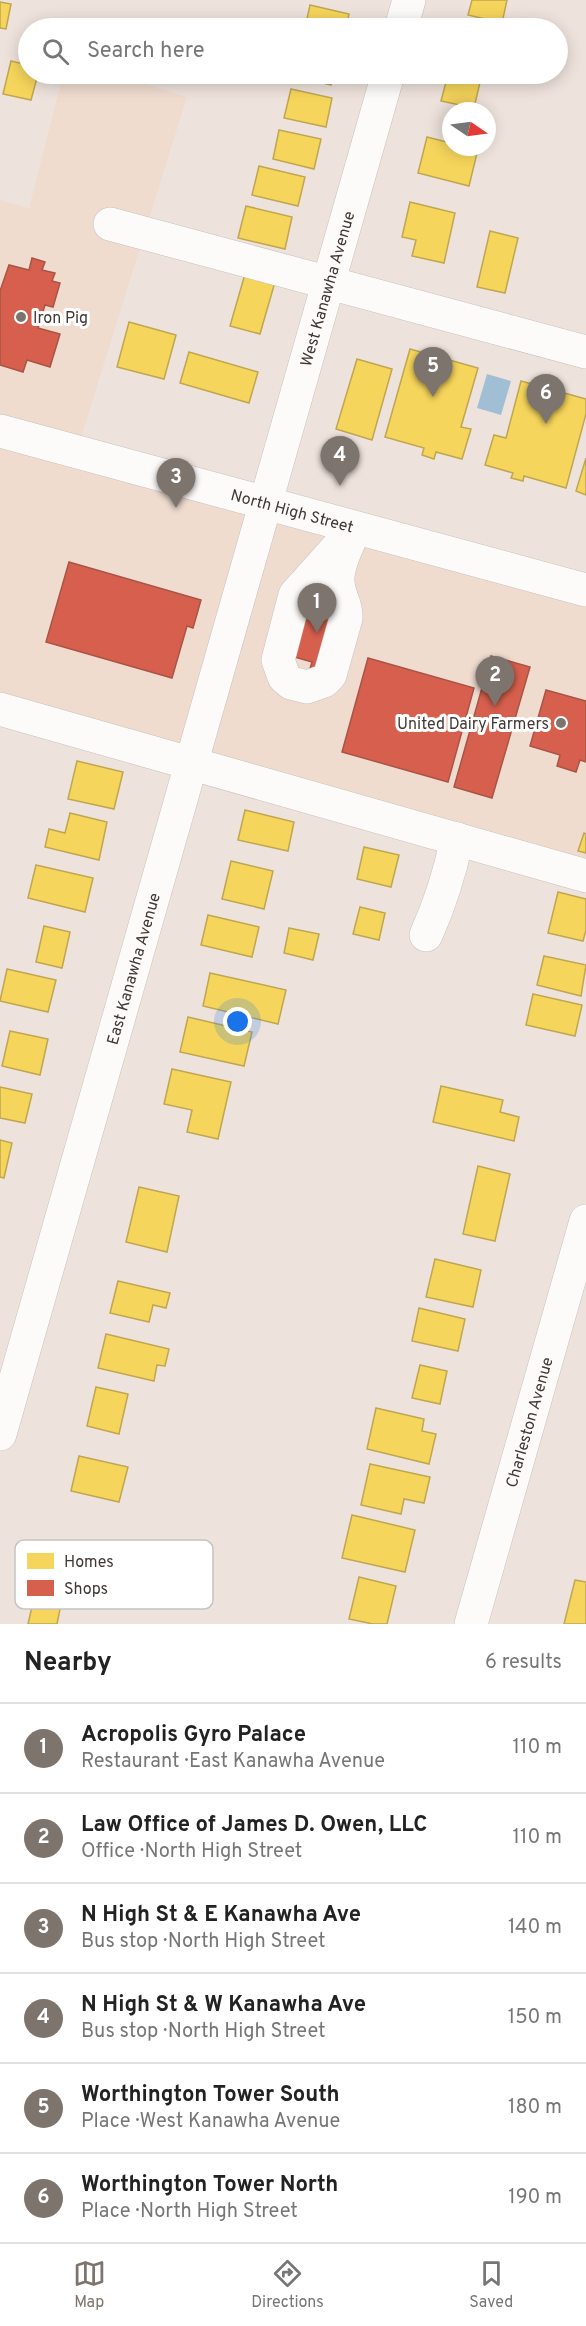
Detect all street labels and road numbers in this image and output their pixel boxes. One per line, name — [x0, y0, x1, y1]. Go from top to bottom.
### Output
street label: West Kanawha Avenue — [297, 209, 360, 369]
street label: North High Street — [228, 486, 356, 538]
street label: East Kanawha Avenue — [104, 891, 166, 1047]
street label: Charleston Avenue — [502, 1355, 559, 1490]

